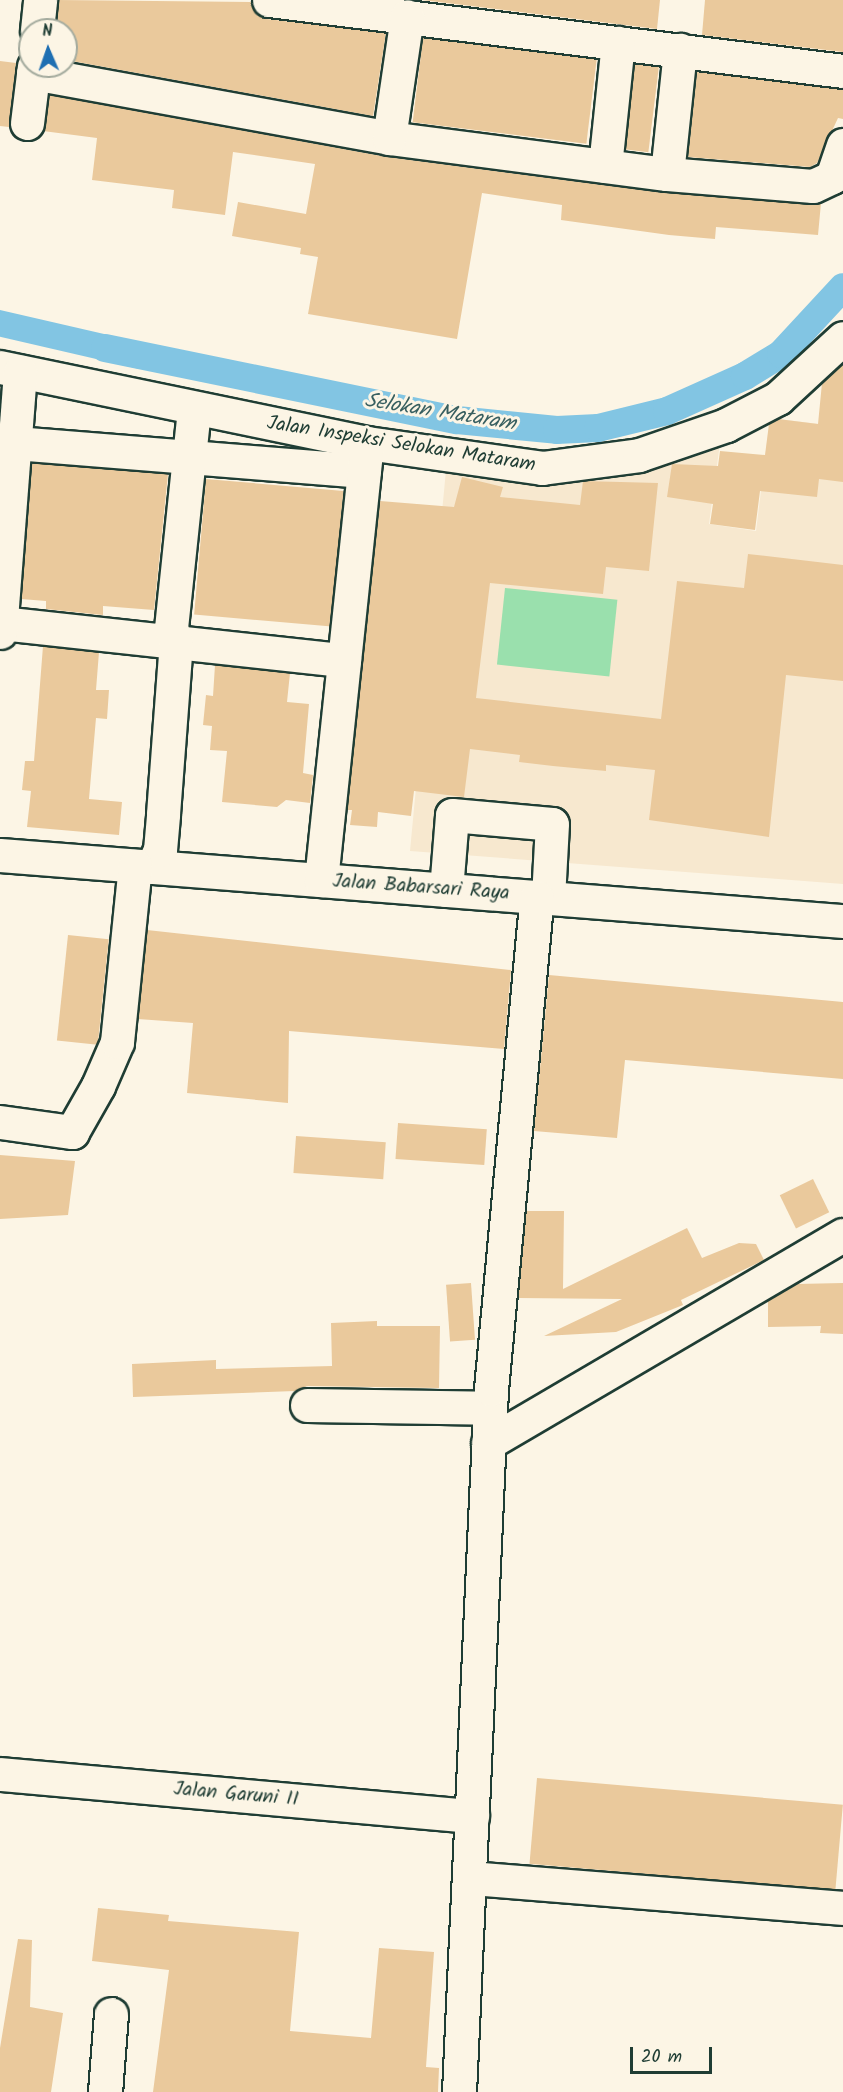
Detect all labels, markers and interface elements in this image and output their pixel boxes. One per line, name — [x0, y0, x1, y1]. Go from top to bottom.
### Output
north arrow — [18, 18, 78, 78]
text: N — [42, 19, 53, 44]
water label: Selokan Mataram — [363, 389, 517, 437]
street label: Jalan Inspeksi Selokan Mataram — [265, 412, 537, 478]
street label: Jalan Babarsari Raya — [332, 870, 510, 906]
street label: Jalan Garuni II — [173, 1778, 299, 1812]
scale bar — [633, 2035, 716, 2073]
text: 20 m — [641, 2043, 682, 2072]

